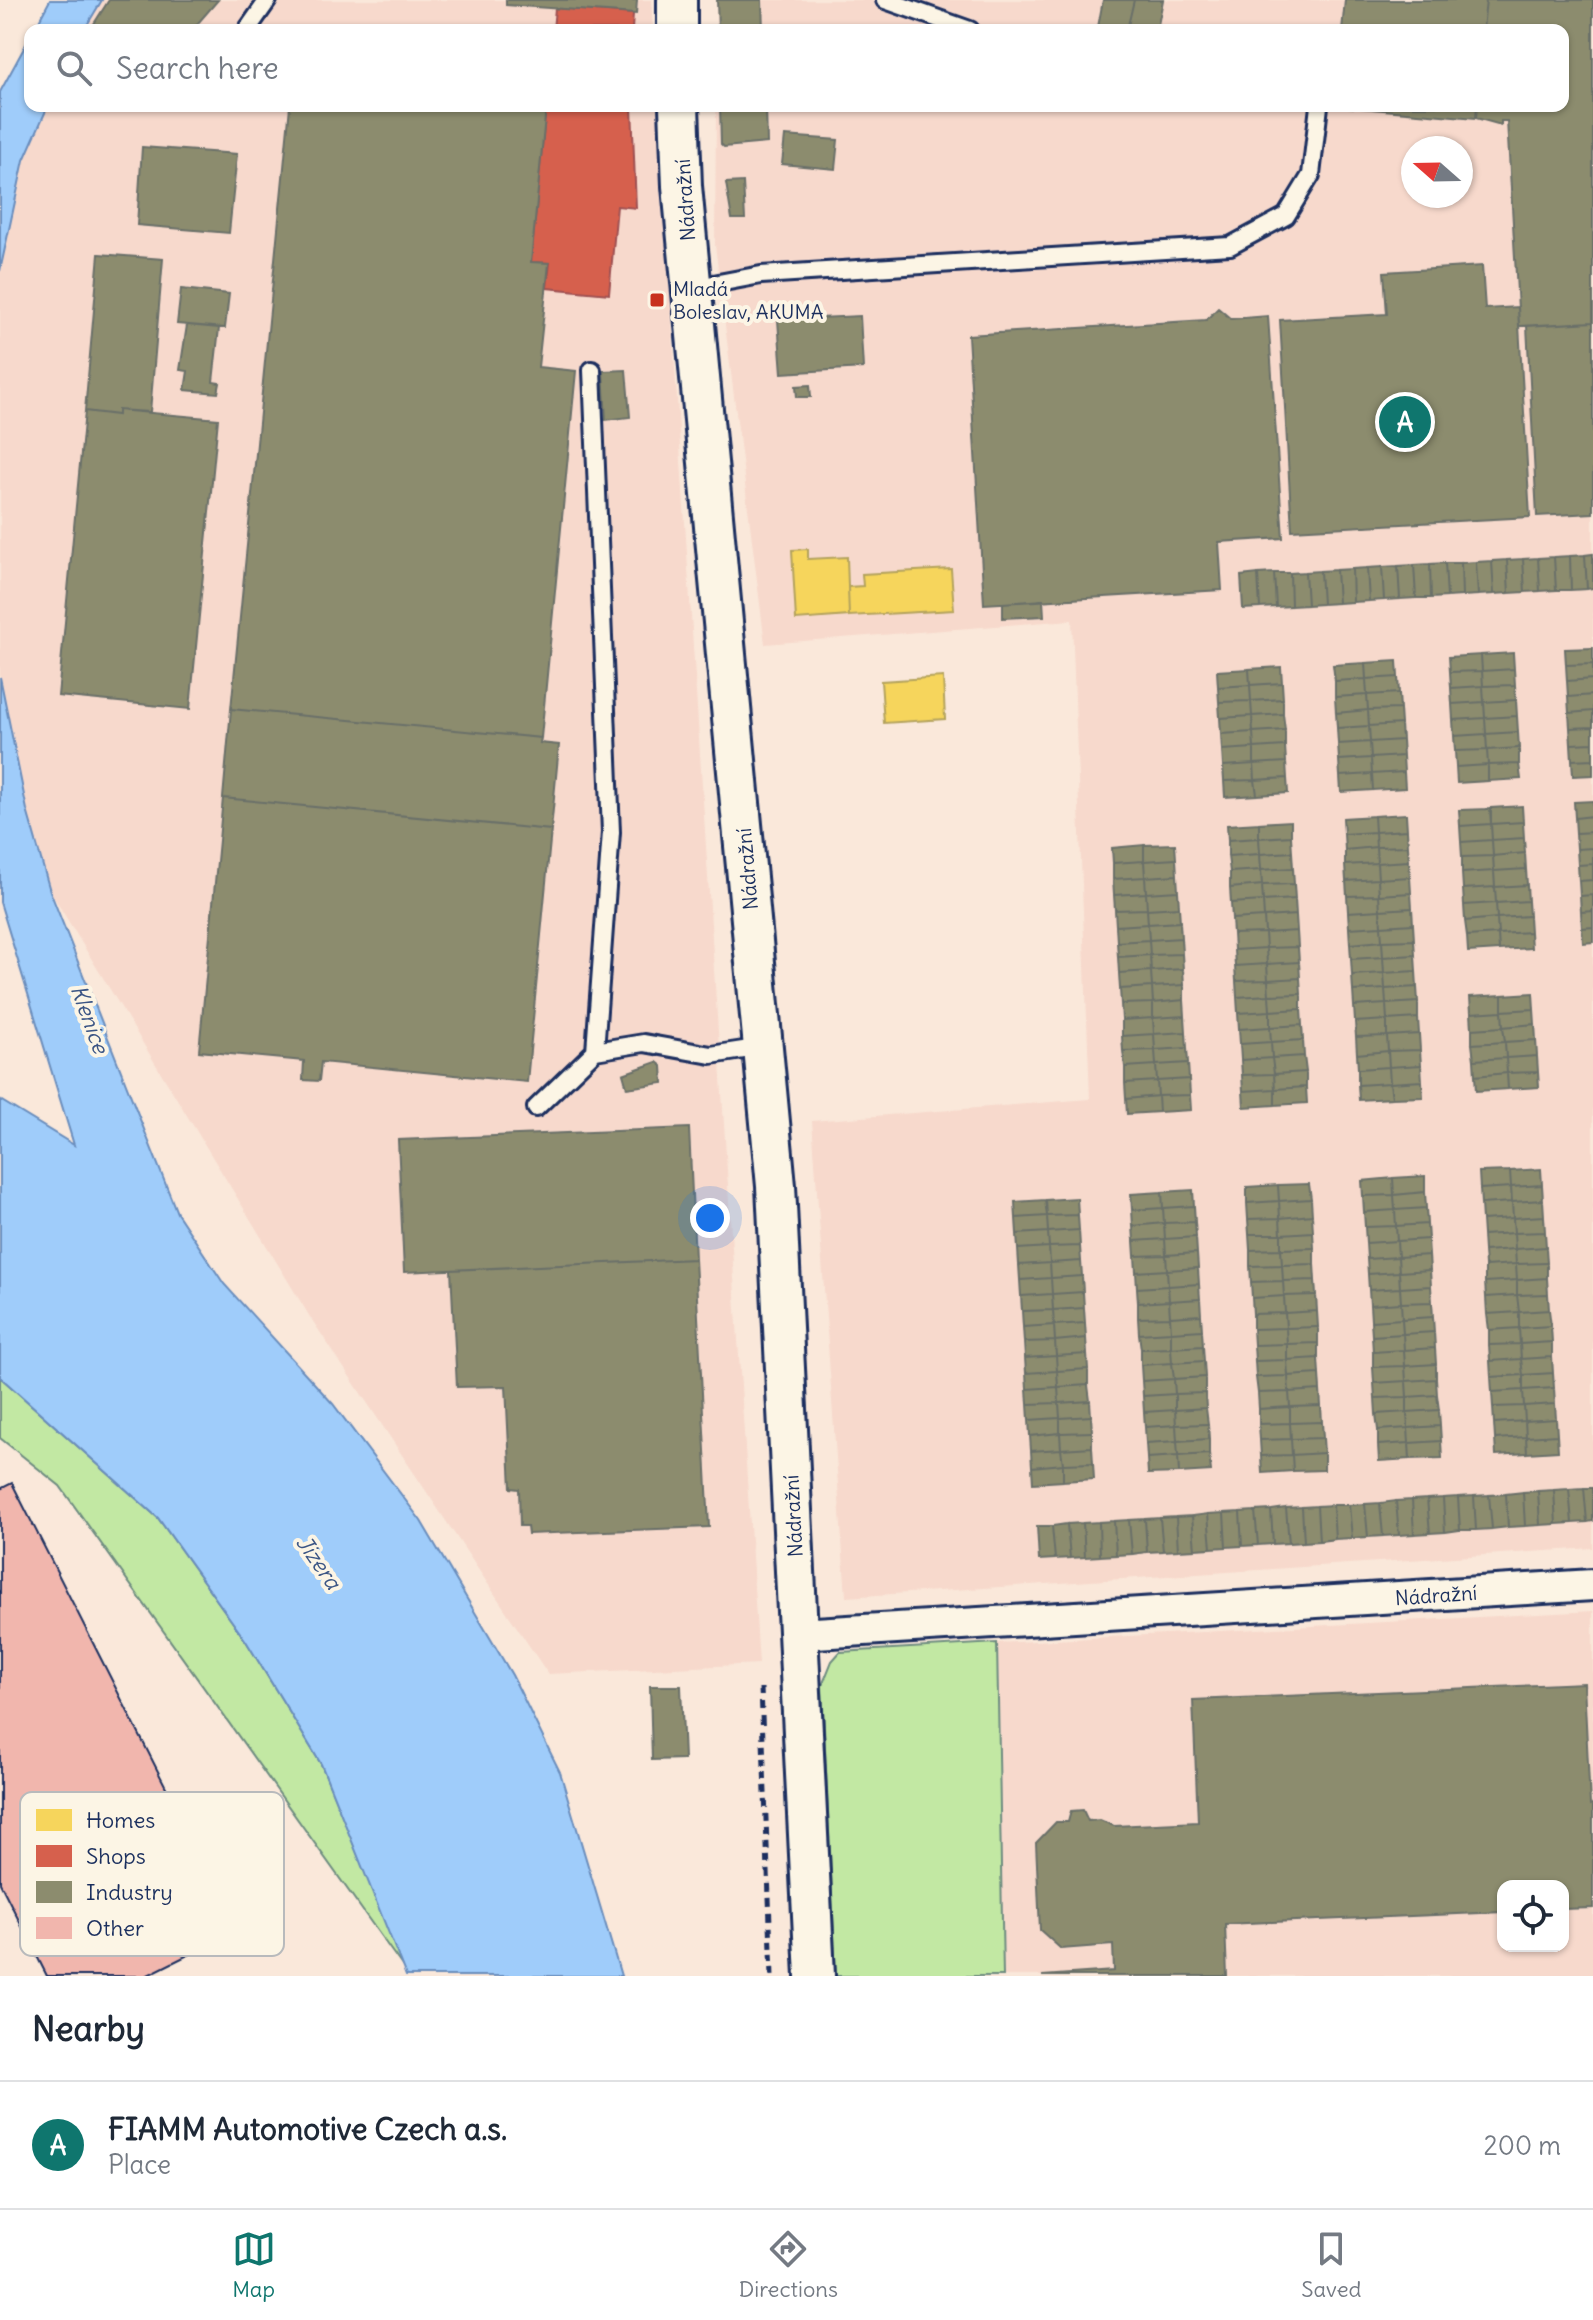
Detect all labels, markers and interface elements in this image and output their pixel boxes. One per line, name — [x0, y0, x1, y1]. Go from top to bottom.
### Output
search box — [24, 24, 1569, 112]
icon: search — [52, 46, 96, 90]
text: Search here — [116, 49, 279, 87]
north arrow — [1401, 136, 1473, 208]
street label: Nádražní — [670, 158, 700, 242]
place label: Mladá Boleslav, AKUMA — [673, 276, 824, 324]
marker: Mladá Boleslav, AKUMA — [648, 291, 666, 309]
pin: A — [1379, 392, 1431, 452]
street label: Nádražní — [731, 827, 763, 911]
water label: Klenice — [65, 981, 116, 1059]
your location — [690, 1198, 730, 1238]
street label: Nádražní — [778, 1474, 808, 1558]
water label: Jizera — [290, 1530, 348, 1596]
street label: Nádražní — [1394, 1580, 1478, 1610]
legend — [20, 1792, 284, 1956]
text: Homes — [86, 1806, 155, 1834]
text: Shops — [86, 1842, 146, 1870]
text: Industry — [86, 1878, 173, 1906]
map controls — [1497, 1880, 1569, 1952]
button: locate — [1497, 1880, 1569, 1952]
text: Other — [86, 1914, 144, 1942]
text: Nearby — [32, 2007, 145, 2050]
text: FIAMM Automotive Czech a.s. — [108, 2110, 507, 2148]
text: A — [50, 2129, 66, 2162]
text: 200 m — [1484, 2129, 1561, 2162]
text: Place — [108, 2148, 171, 2181]
tab: Map — [232, 2227, 276, 2303]
tab: Directions — [739, 2227, 838, 2303]
tab: Saved — [1301, 2227, 1361, 2303]

